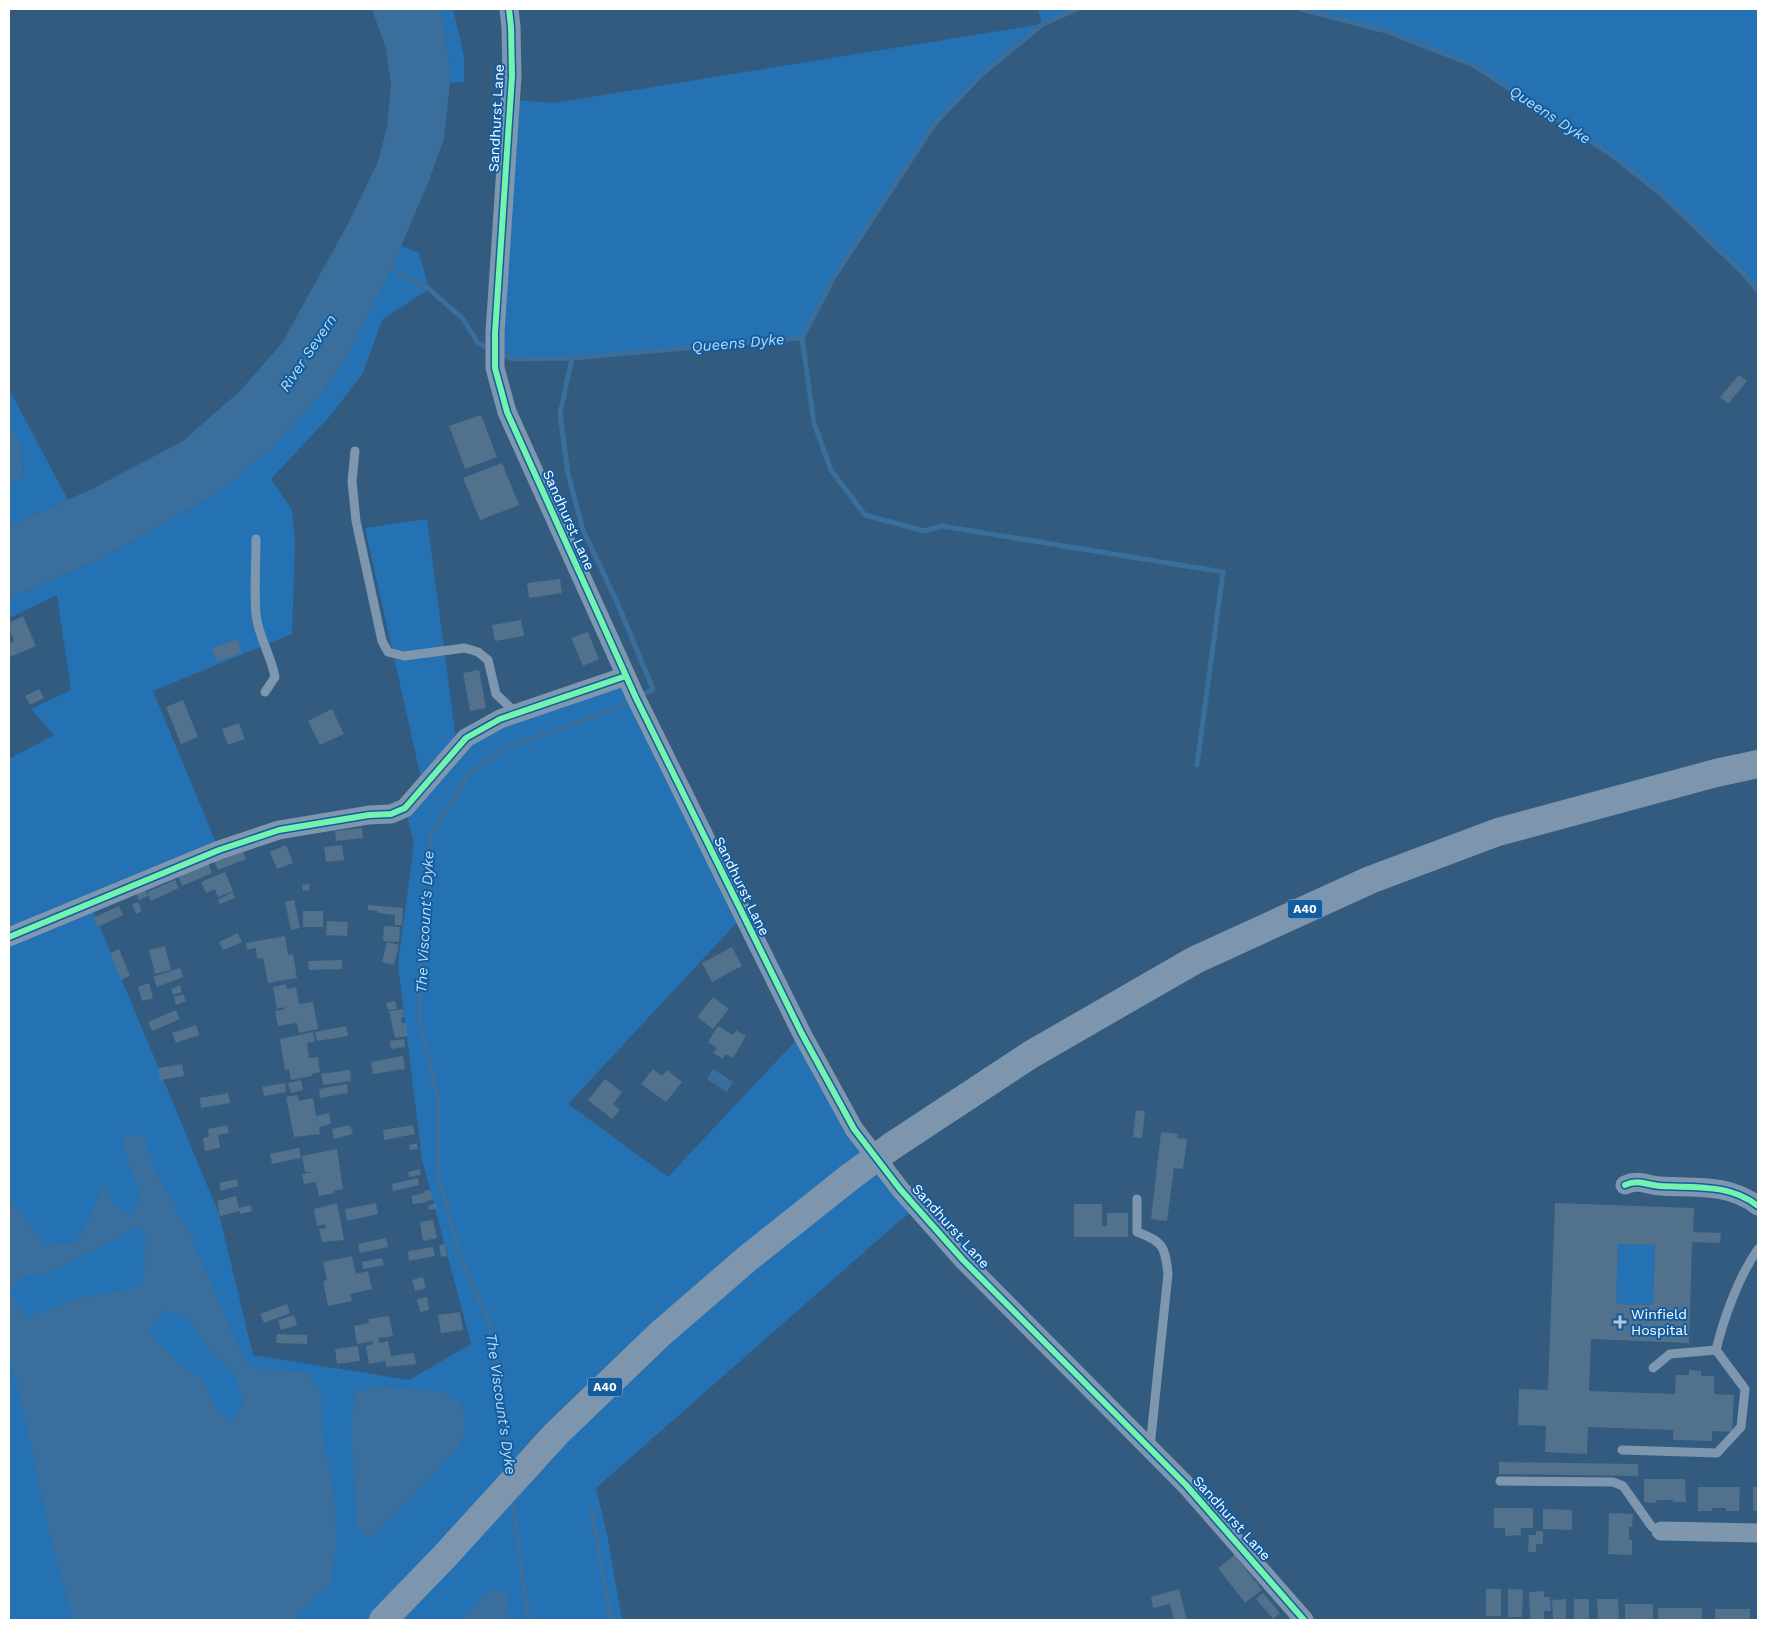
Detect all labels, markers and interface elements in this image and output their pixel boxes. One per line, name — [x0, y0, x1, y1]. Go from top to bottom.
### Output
street label: Sandhurst Lane — [485, 64, 507, 172]
water label: Queens Dyke — [1506, 82, 1594, 148]
water label: River Severn — [276, 311, 340, 395]
water label: Queens Dyke — [691, 330, 785, 356]
street label: Sandhurst Lane — [540, 467, 598, 573]
street label: Sandhurst Lane — [711, 834, 773, 938]
water label: The Viscount's Dyke — [412, 850, 438, 994]
road number: A40 — [1288, 900, 1322, 919]
street label: Sandhurst Lane — [909, 1181, 993, 1271]
place label: Winfield Hospital — [1631, 1306, 1688, 1338]
marker: Winfield Hospital — [1613, 1315, 1627, 1329]
water label: The Viscount's Dyke — [482, 1332, 520, 1476]
road number: A40 — [588, 1378, 622, 1396]
street label: Sandhurst Lane — [1190, 1473, 1274, 1563]

